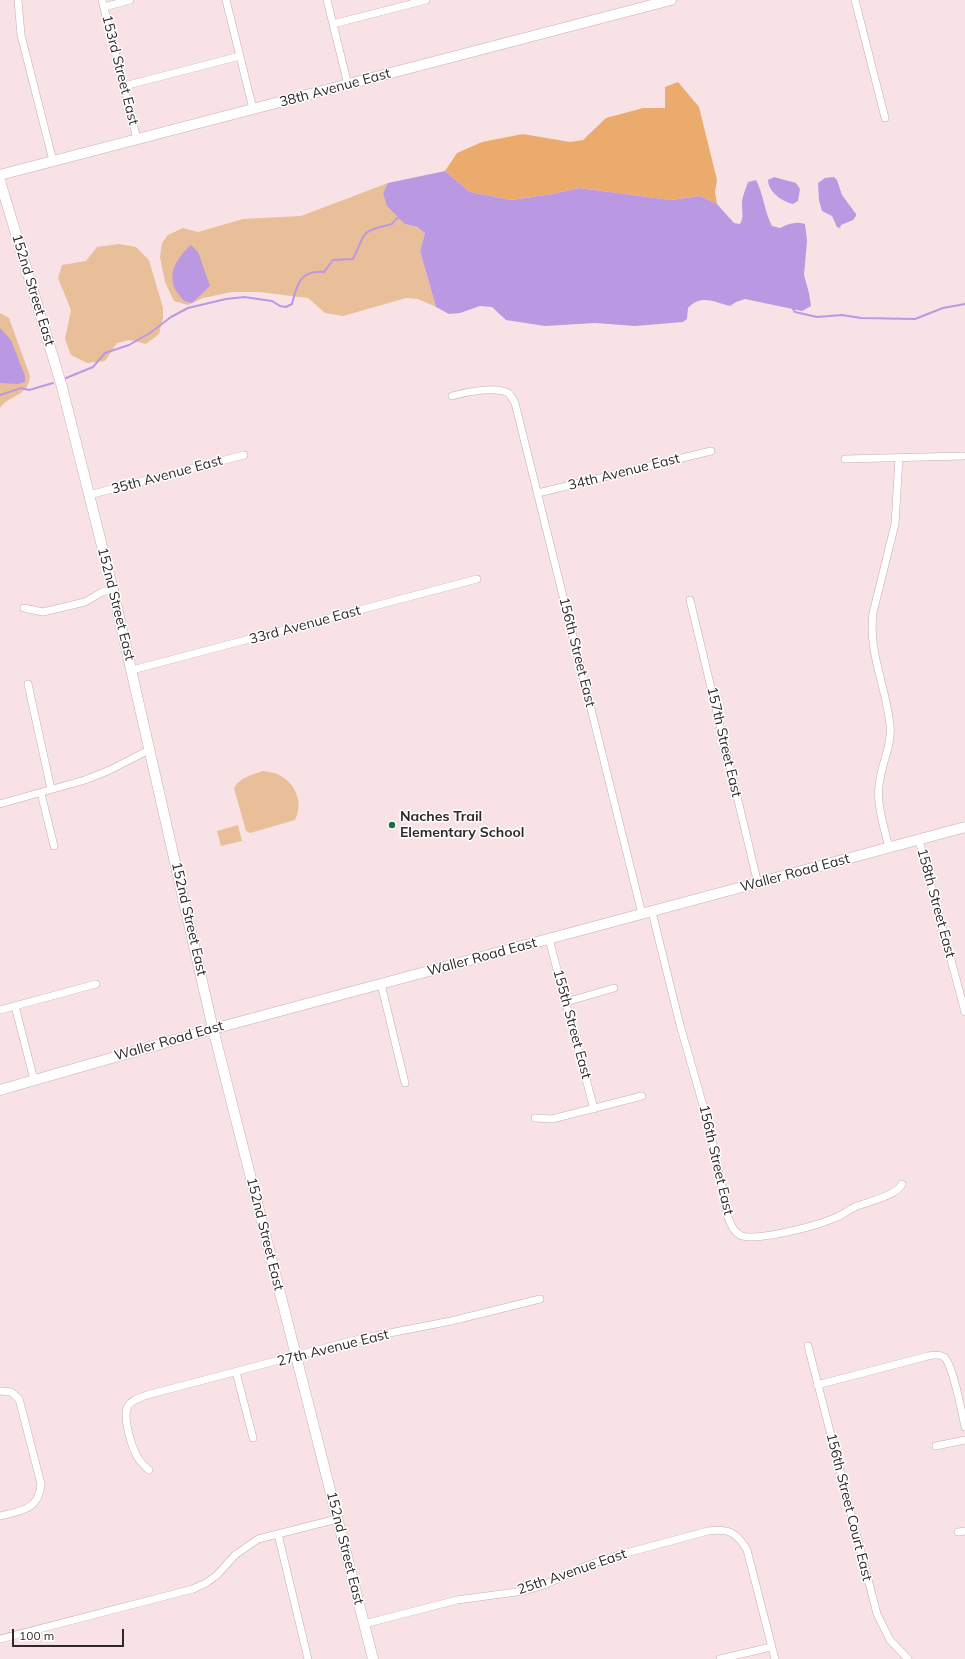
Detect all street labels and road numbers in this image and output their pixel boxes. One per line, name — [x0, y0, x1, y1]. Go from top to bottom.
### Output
street label: 153rd Street East — [98, 13, 142, 127]
street label: 38th Avenue East — [278, 65, 392, 111]
street label: 152nd Street East — [8, 232, 58, 348]
street label: 34th Avenue East — [567, 450, 681, 494]
street label: 35th Avenue East — [110, 452, 224, 498]
street label: 152nd Street East — [94, 546, 138, 662]
street label: 156th Street East — [555, 595, 599, 709]
street label: 33rd Avenue East — [247, 602, 363, 648]
street label: 157th Street East — [703, 685, 745, 799]
street label: 158th Street East — [913, 846, 959, 960]
street label: Waller Road East — [739, 850, 851, 896]
street label: 152nd Street East — [168, 861, 210, 977]
street label: Waller Road East — [426, 934, 538, 980]
street label: 155th Street East — [549, 967, 595, 1081]
street label: Waller Road East — [113, 1017, 225, 1065]
street label: 156th Street East — [695, 1103, 737, 1217]
street label: 152nd Street East — [243, 1176, 287, 1292]
street label: 27th Avenue East — [276, 1326, 390, 1370]
street label: 156th Street Court East — [822, 1431, 876, 1583]
street label: 152nd Street East — [323, 1490, 367, 1606]
street label: 25th Avenue East — [515, 1545, 629, 1599]

